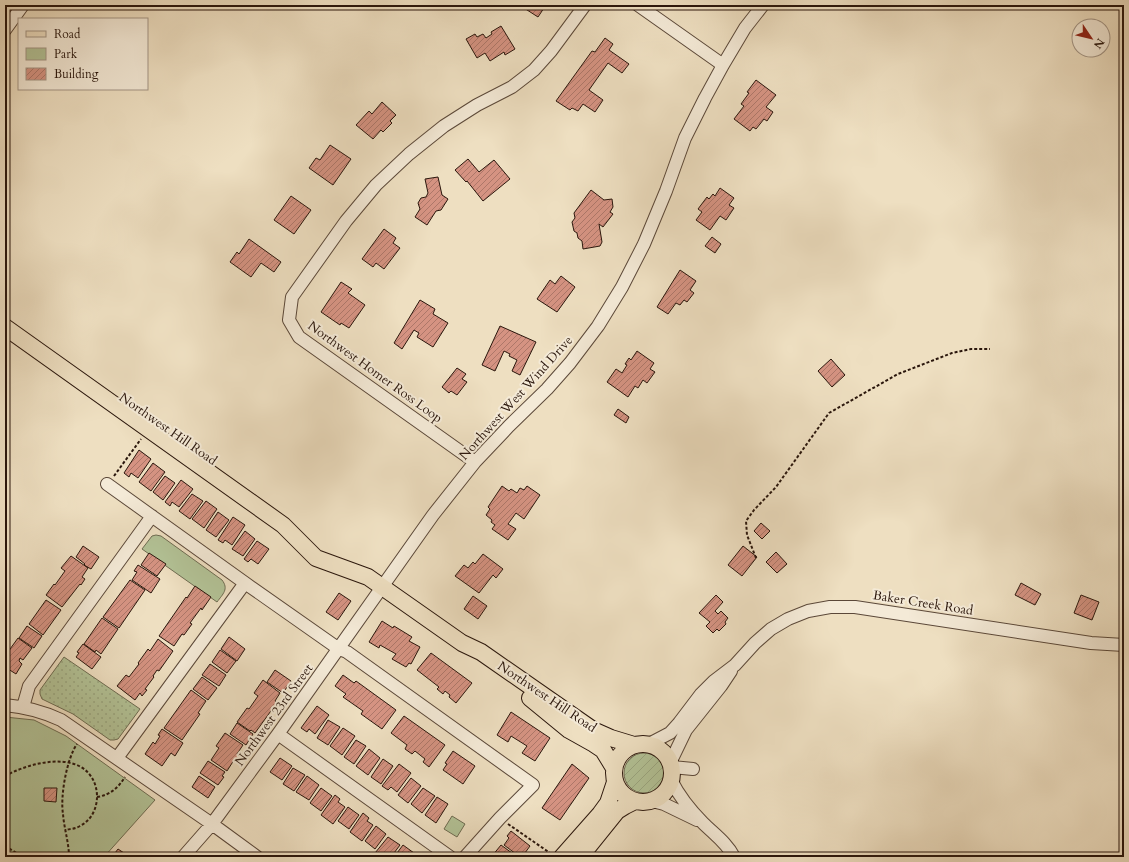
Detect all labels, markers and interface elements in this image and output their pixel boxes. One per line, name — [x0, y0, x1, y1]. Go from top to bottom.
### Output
legend — [18, 18, 148, 90]
north arrow — [1071, 18, 1111, 58]
text: Road — [54, 26, 81, 42]
text: N — [1090, 35, 1108, 52]
text: Park — [54, 46, 78, 62]
text: Building — [54, 66, 99, 82]
street label: Northwest Homer Ross Loop — [304, 317, 446, 427]
street label: Northwest West Wind Drive — [455, 332, 577, 464]
street label: Northwest Hill Road — [115, 388, 221, 470]
street label: Baker Creek Road — [872, 586, 974, 620]
street label: Northwest Hill Road — [494, 657, 600, 737]
street label: Northwest 23rd Street — [231, 660, 317, 770]

